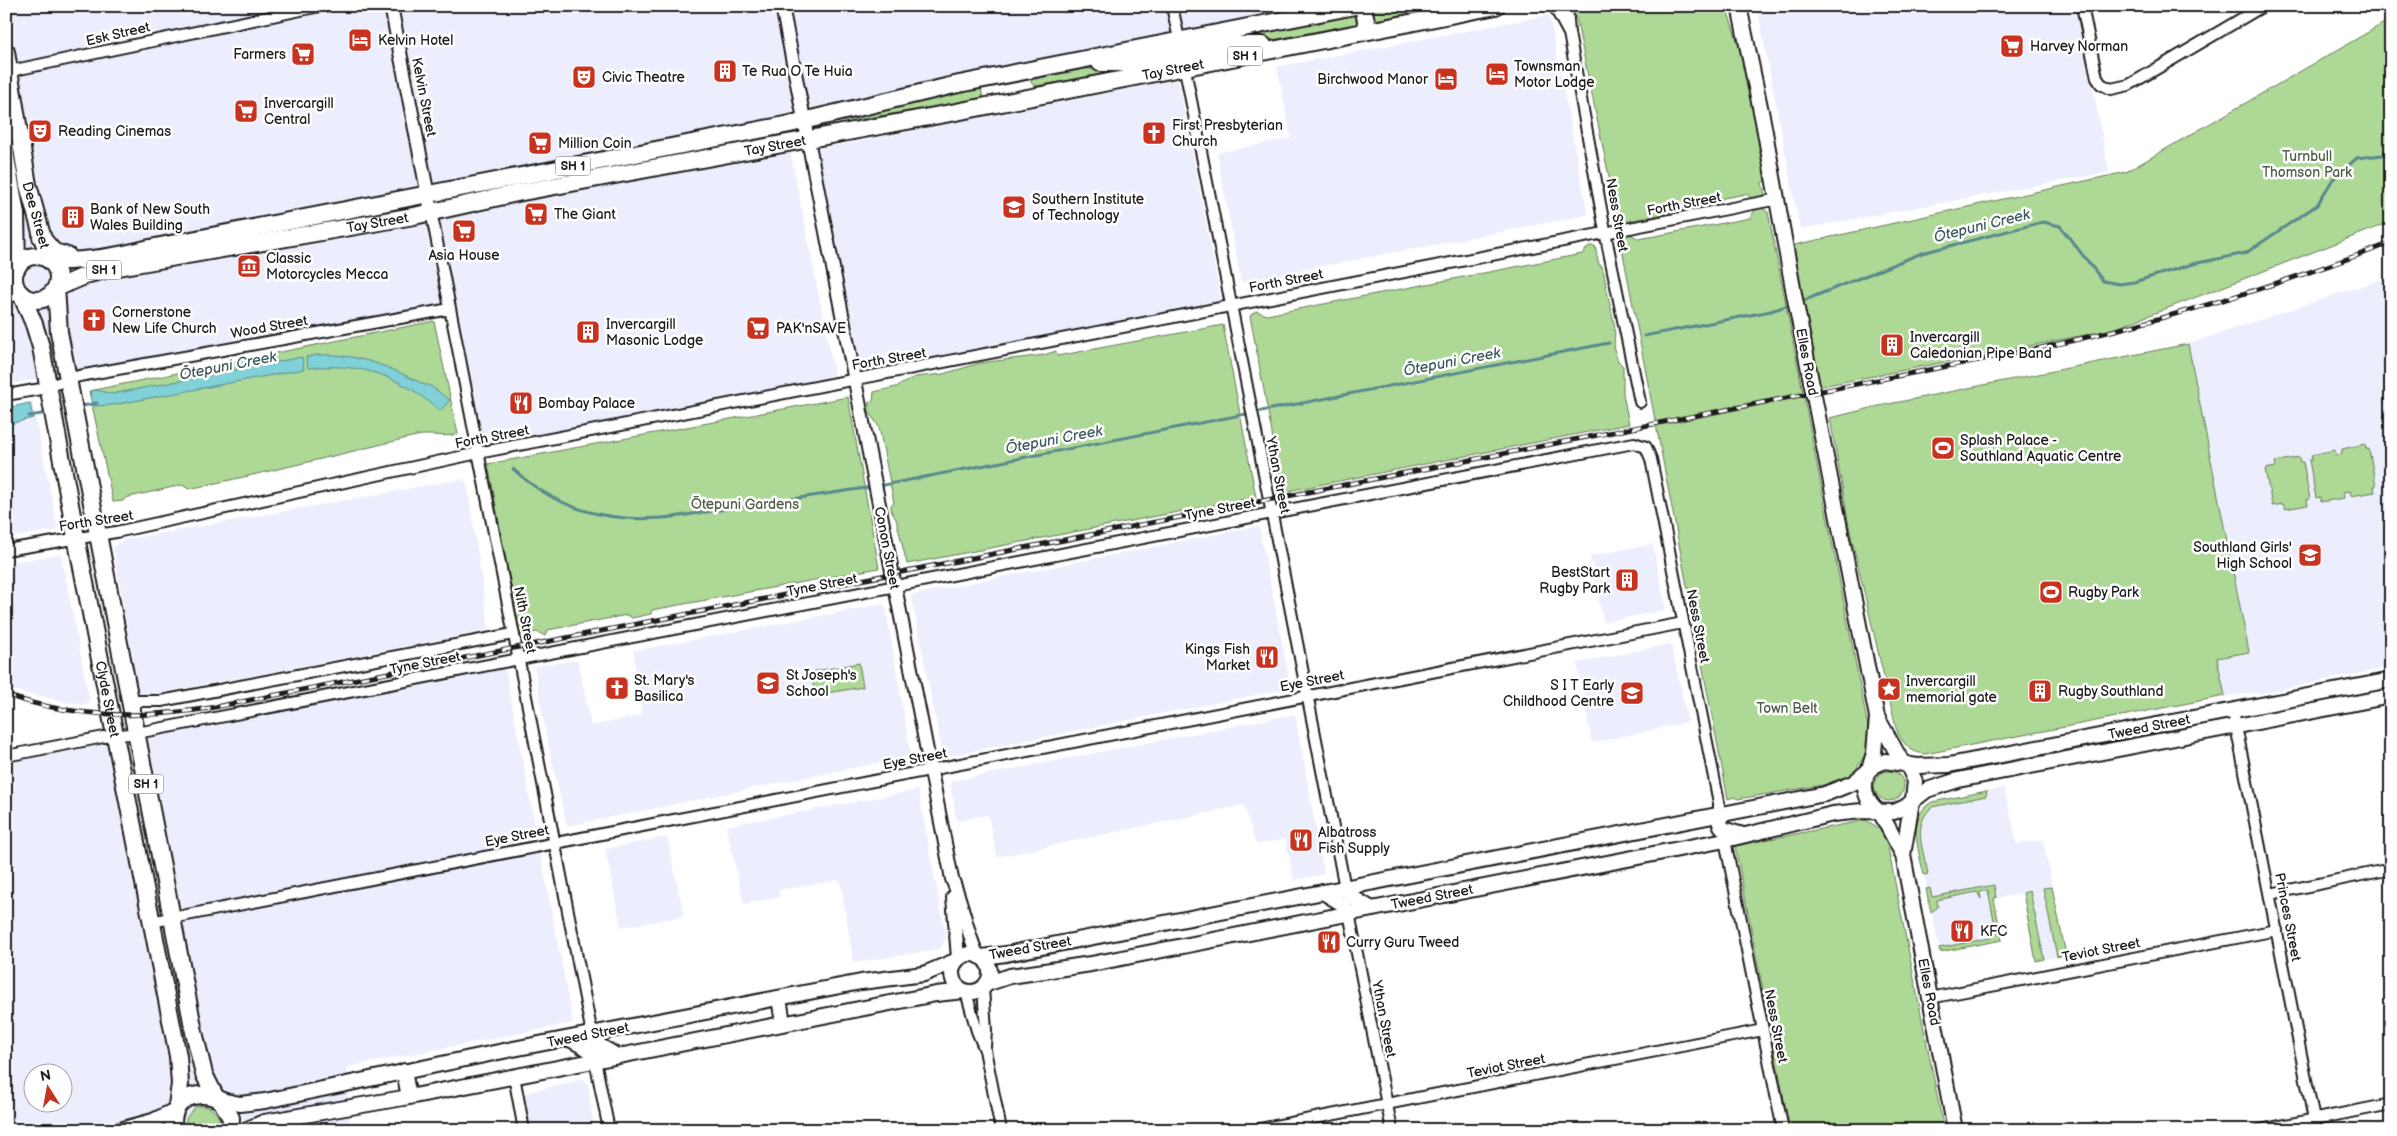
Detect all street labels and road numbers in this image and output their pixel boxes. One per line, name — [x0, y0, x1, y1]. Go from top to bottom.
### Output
street label: Esk Street — [84, 18, 152, 50]
road number: SH 1 — [1228, 46, 1262, 66]
street label: Tay Street — [1141, 55, 1206, 84]
street label: Kelvin Street — [408, 56, 440, 139]
street label: Tay Street — [743, 131, 808, 159]
road number: SH 1 — [556, 157, 590, 176]
street label: Ness Street — [1602, 177, 1632, 254]
street label: Dee Street — [19, 180, 54, 251]
street label: Forth Street — [1646, 188, 1723, 220]
street label: Tay Street — [345, 209, 410, 236]
road number: SH 1 — [86, 260, 122, 280]
street label: Forth Street — [1248, 265, 1325, 297]
street label: Wood Street — [229, 312, 309, 342]
street label: Elles Road — [1792, 327, 1822, 397]
street label: Forth Street — [851, 344, 928, 374]
street label: Forth Street — [454, 421, 531, 453]
street label: Ythan Street — [1262, 434, 1294, 516]
street label: Tyne Street — [1183, 494, 1258, 524]
street label: Conon Street — [871, 505, 903, 591]
street label: Forth Street — [58, 507, 135, 535]
street label: Tyne Street — [785, 570, 860, 600]
street label: Nith Street — [510, 585, 540, 656]
street label: Ness Street — [1683, 588, 1714, 665]
street label: Tyne Street — [388, 648, 463, 678]
street label: Clyde Street — [92, 659, 124, 739]
street label: Eye Street — [1278, 666, 1346, 696]
street label: Tweed Street — [2107, 711, 2192, 743]
street label: Eye Street — [881, 744, 949, 774]
road number: SH 1 — [128, 774, 164, 794]
street label: Eye Street — [483, 821, 551, 851]
street label: Princes Street — [2271, 871, 2305, 963]
street label: Tweed Street — [1390, 881, 1475, 913]
street label: Tweed Street — [988, 932, 1073, 964]
street label: Teviot Street — [2061, 934, 2142, 966]
street label: Elles Road — [1914, 957, 1944, 1027]
street label: Ythan Street — [1368, 978, 1400, 1060]
street label: Ness Street — [1761, 988, 1792, 1065]
street label: Tweed Street — [546, 1019, 631, 1051]
street label: Teviot Street — [1466, 1050, 1547, 1082]

